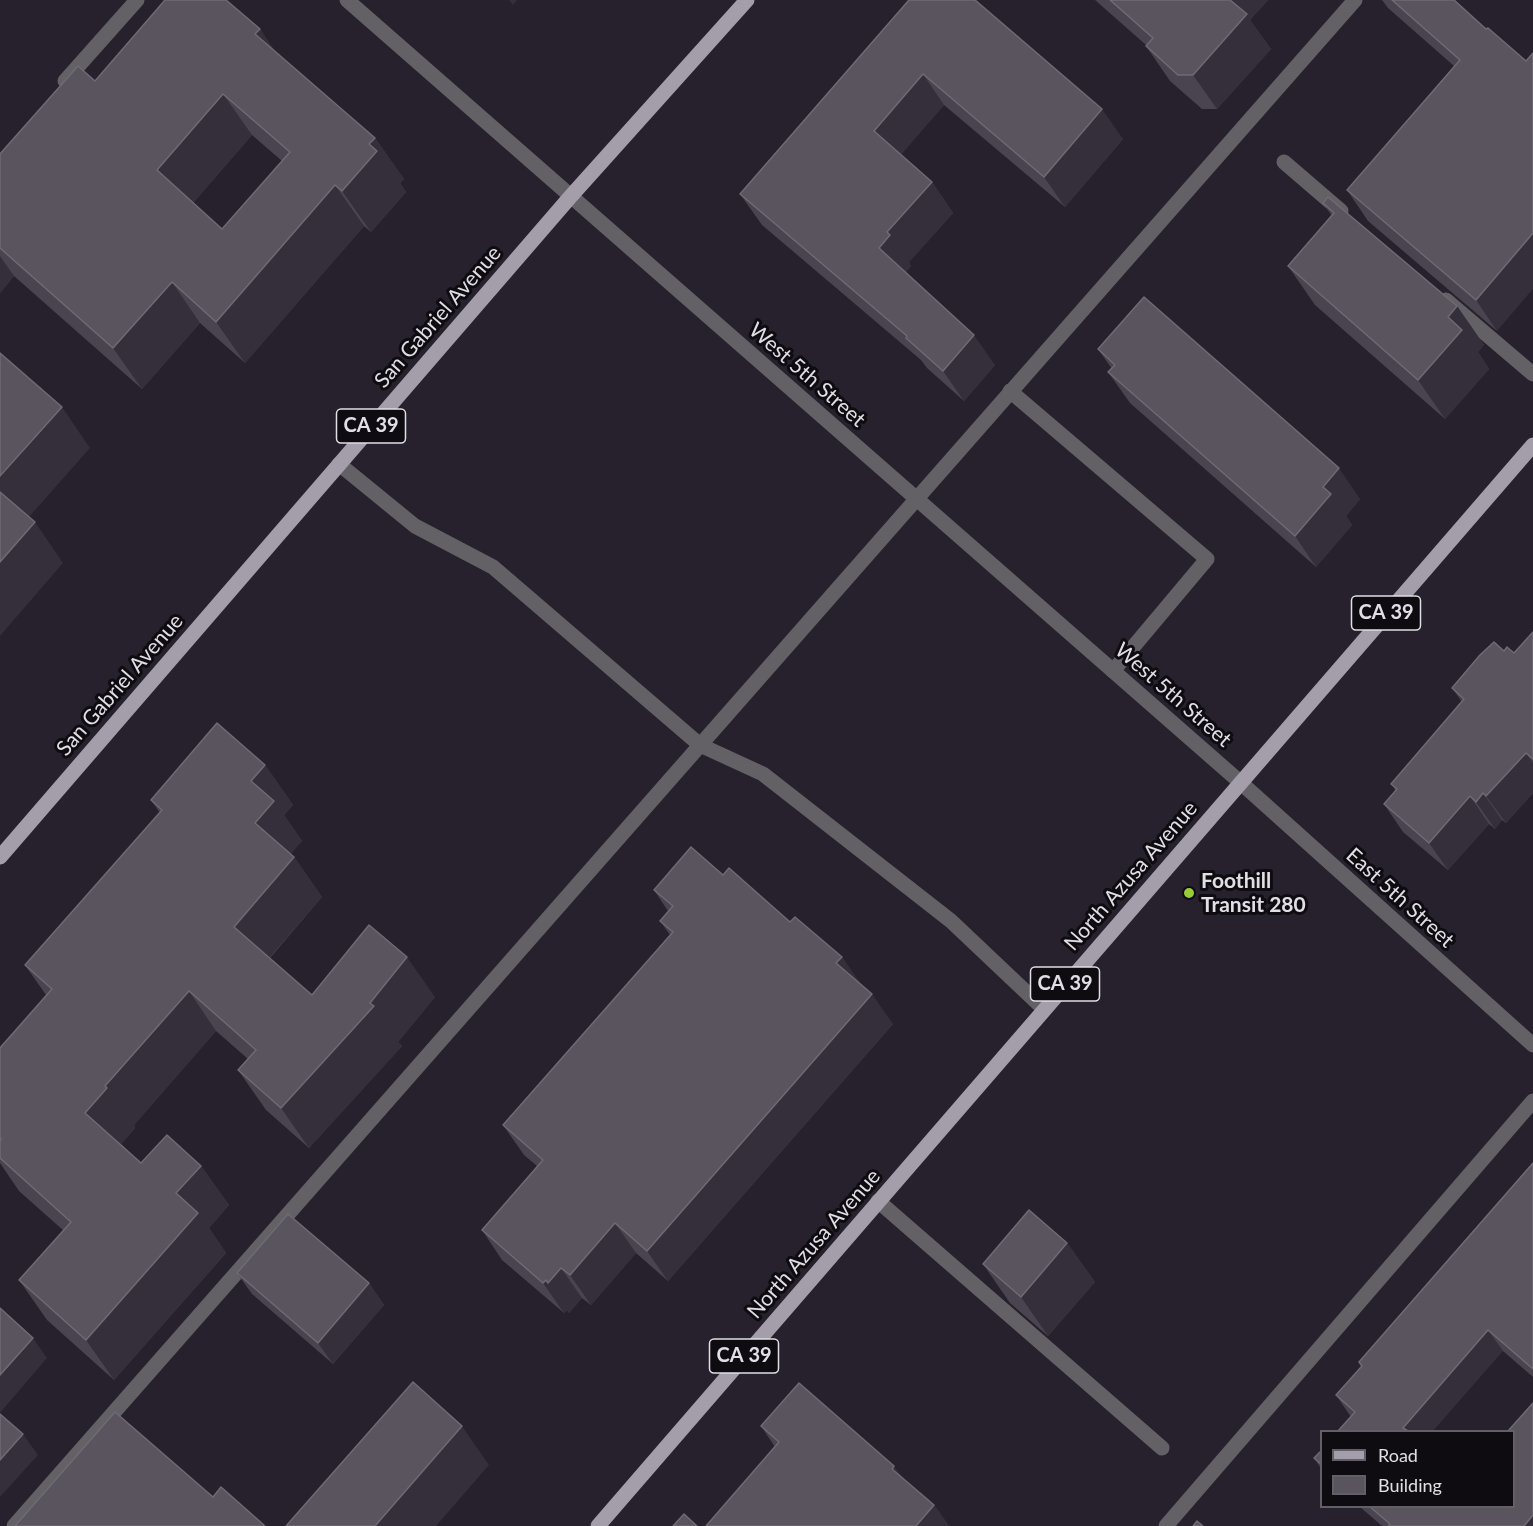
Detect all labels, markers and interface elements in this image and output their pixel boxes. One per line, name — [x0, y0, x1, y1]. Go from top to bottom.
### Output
street label: San Gabriel Avenue — [369, 241, 507, 393]
street label: West 5th Street — [744, 318, 870, 432]
road number: CA 39 — [336, 409, 406, 443]
road number: CA 39 — [1352, 596, 1420, 630]
street label: San Gabriel Avenue — [51, 609, 189, 761]
street label: West 5th Street — [1110, 638, 1236, 752]
street label: North Azusa Avenue — [1059, 796, 1203, 956]
street label: East 5th Street — [1341, 843, 1459, 953]
place label: Foothill Transit 280 — [1201, 868, 1306, 918]
marker: Foothill Transit 280 — [1182, 886, 1196, 900]
road number: CA 39 — [1030, 967, 1100, 1001]
street label: North Azusa Avenue — [742, 1164, 886, 1324]
road number: CA 39 — [710, 1339, 778, 1373]
legend — [1320, 1430, 1515, 1508]
text: Road — [1378, 1444, 1418, 1466]
text: Building — [1378, 1474, 1442, 1496]

